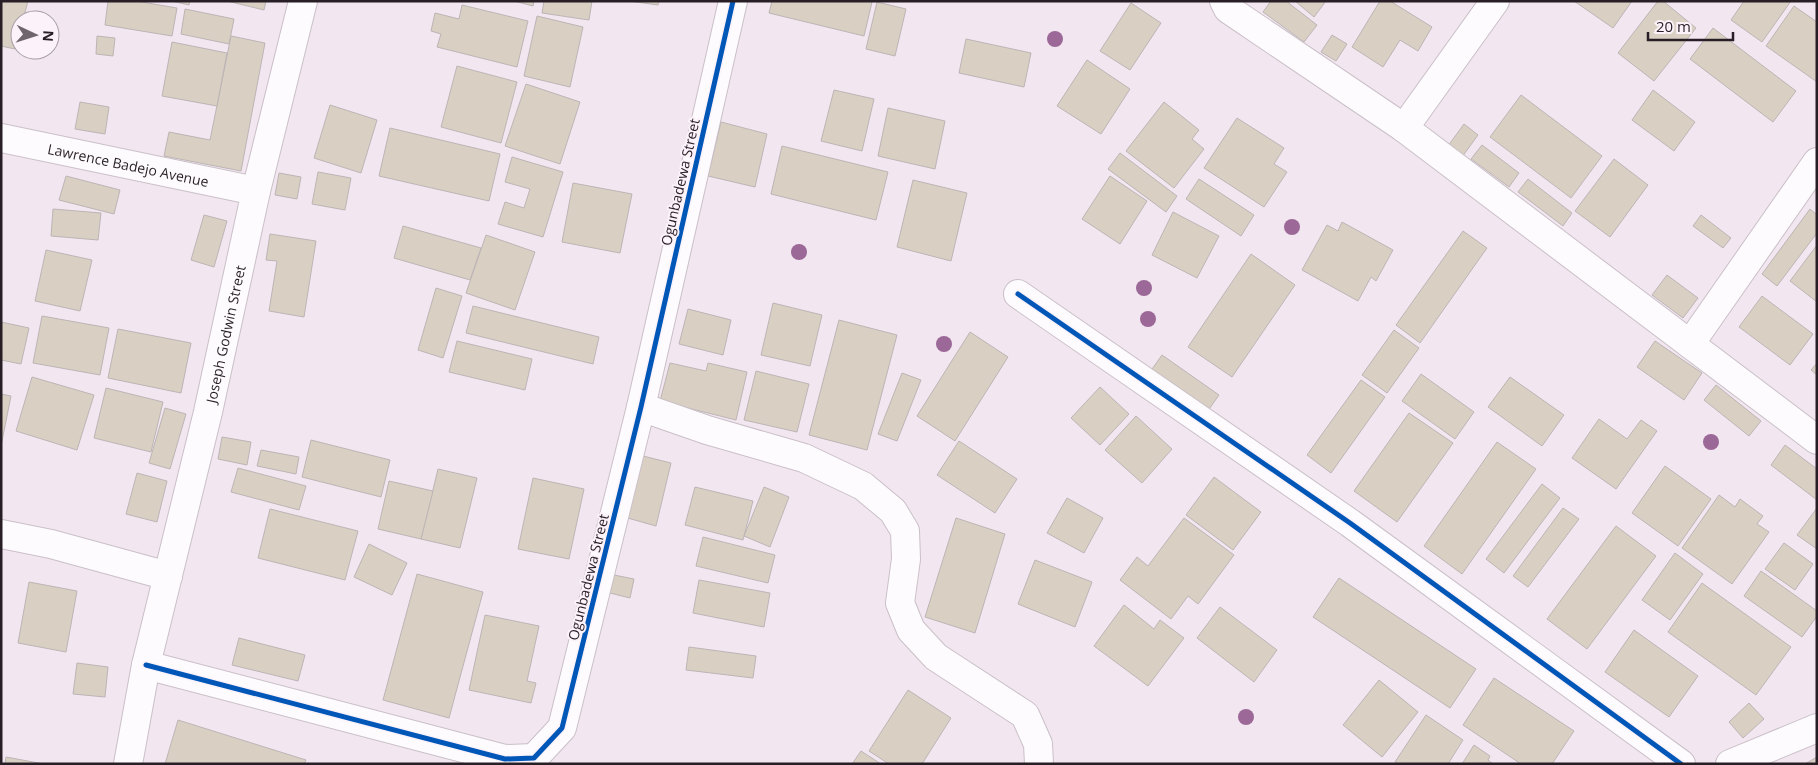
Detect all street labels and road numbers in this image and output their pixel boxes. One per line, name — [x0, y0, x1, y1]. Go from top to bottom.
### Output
street label: Ogunbadewa Street — [656, 117, 704, 247]
street label: Lawrence Badejo Avenue — [46, 138, 211, 190]
street label: Joseph Godwin Street — [200, 263, 249, 407]
street label: Ogunbadewa Street — [563, 512, 613, 642]

